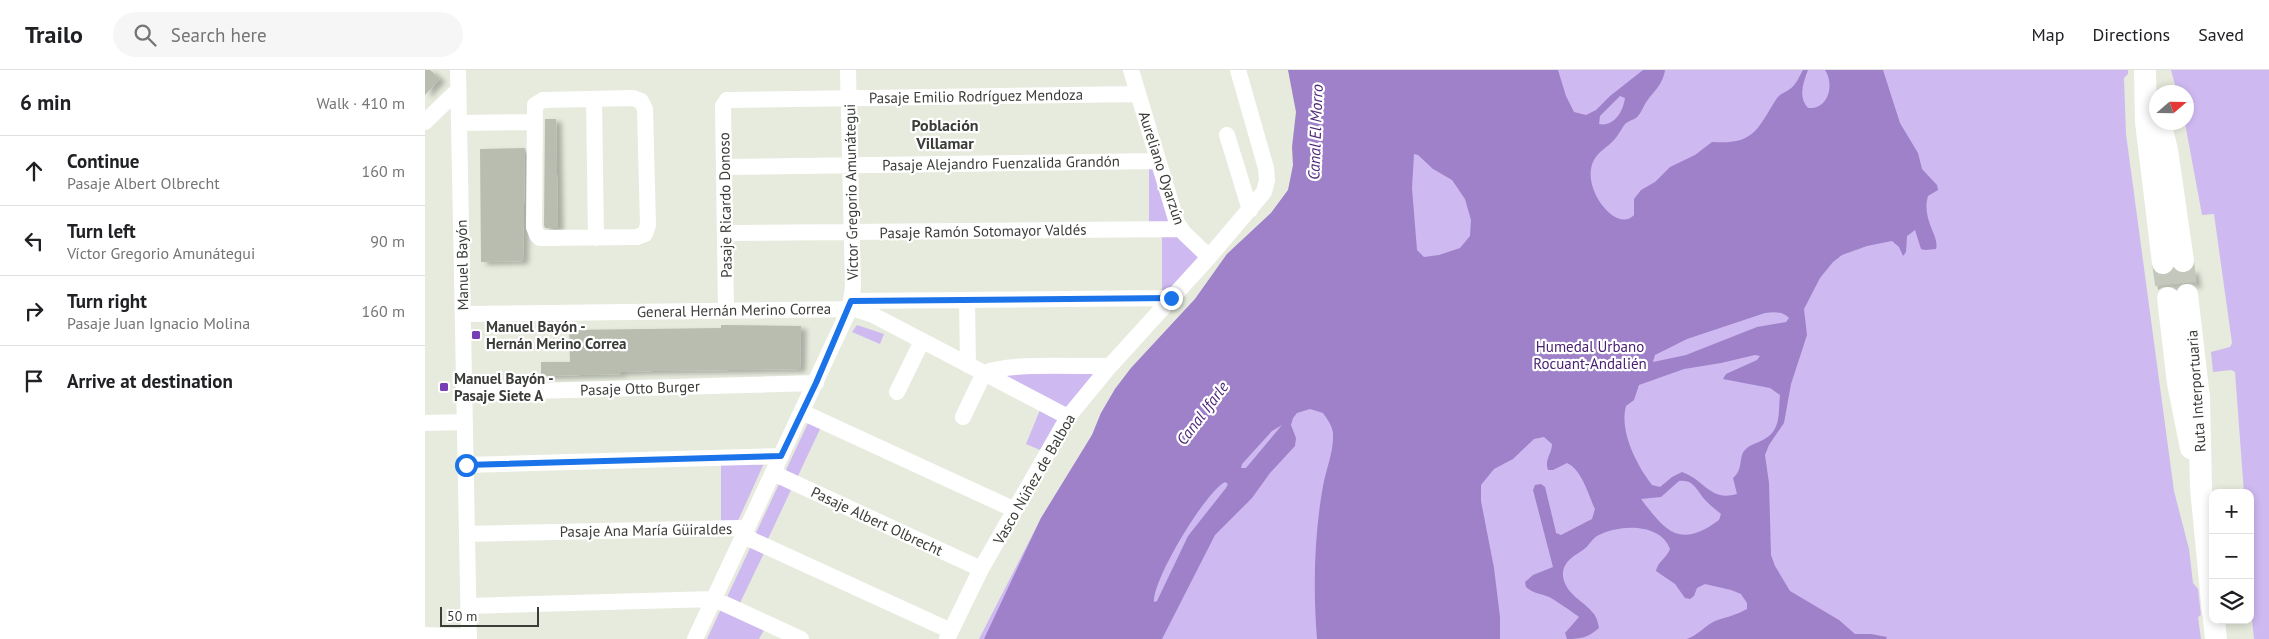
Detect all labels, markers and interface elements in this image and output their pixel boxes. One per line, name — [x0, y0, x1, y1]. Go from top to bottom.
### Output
search box — [113, 12, 463, 57]
text: Trailo — [25, 19, 83, 50]
icon: search — [131, 21, 159, 49]
text: Search here — [171, 23, 267, 47]
text: Map — [2032, 23, 2064, 46]
text: Directions — [2092, 23, 2170, 46]
text: Saved — [2198, 23, 2244, 46]
water label: Canal El Morro — [1303, 84, 1327, 180]
street label: Pasaje Emilio Rodríguez Mendoza — [869, 85, 1083, 107]
north arrow — [2149, 85, 2194, 130]
text: 6 min — [20, 89, 71, 116]
text: Walk · 410 m — [316, 93, 405, 113]
street label: Víctor Gregorio Amunátegui — [840, 104, 862, 281]
street label: Aureliano Oyarzún — [1135, 109, 1189, 227]
district label: Población Villamar — [912, 115, 978, 153]
street label: Pasaje Ricardo Donoso — [714, 132, 736, 278]
text: Continue — [67, 149, 139, 173]
street label: Pasaje Alejandro Fuenzalida Grandón — [882, 151, 1120, 175]
icon: ahead — [20, 157, 48, 185]
text: 160 m — [362, 161, 405, 181]
text: Pasaje Albert Olbrecht — [67, 173, 220, 193]
text: Turn left — [67, 219, 136, 243]
street label: Manuel Bayón — [452, 219, 472, 311]
street label: Pasaje Ramón Sotomayor Valdés — [879, 220, 1087, 242]
icon: left — [20, 227, 48, 255]
text: 90 m — [370, 231, 405, 251]
text: Víctor Gregorio Amunátegui — [67, 243, 255, 263]
route end — [1160, 287, 1183, 310]
text: Turn right — [67, 289, 147, 313]
icon: right — [20, 297, 48, 325]
street label: General Hernán Merino Correa — [637, 299, 831, 321]
text: 160 m — [362, 301, 405, 321]
text: Pasaje Juan Ignacio Molina — [67, 313, 250, 333]
place label: Manuel Bayón - Hernán Merino Correa — [486, 317, 626, 353]
marker: Manuel Bayón - Hernán Merino Correa — [470, 329, 482, 341]
street label: Ruta Interportuaria — [2182, 329, 2210, 453]
park label: Humedal Urbano Rocuant-Andalién — [1533, 337, 1647, 373]
icon: arrive — [20, 367, 48, 395]
text: Arrive at destination — [67, 369, 233, 393]
place label: Manuel Bayón - Pasaje Siete A — [454, 369, 554, 405]
street label: Pasaje Otto Burger — [580, 376, 700, 400]
water label: Canal Ifarle — [1172, 377, 1233, 449]
marker: Manuel Bayón - Pasaje Siete A — [438, 381, 450, 393]
street label: Vasco Núñez de Balboa — [988, 410, 1079, 549]
route start — [455, 454, 478, 477]
street label: Pasaje Albert Olbrecht — [808, 482, 946, 560]
map controls — [2209, 489, 2254, 624]
button: + — [2209, 489, 2254, 534]
street label: Pasaje Ana María Güiraldes — [559, 519, 733, 541]
button: − — [2209, 534, 2254, 579]
button: layers — [2209, 579, 2254, 624]
scale bar — [440, 604, 539, 627]
text: 50 m — [447, 607, 477, 625]

